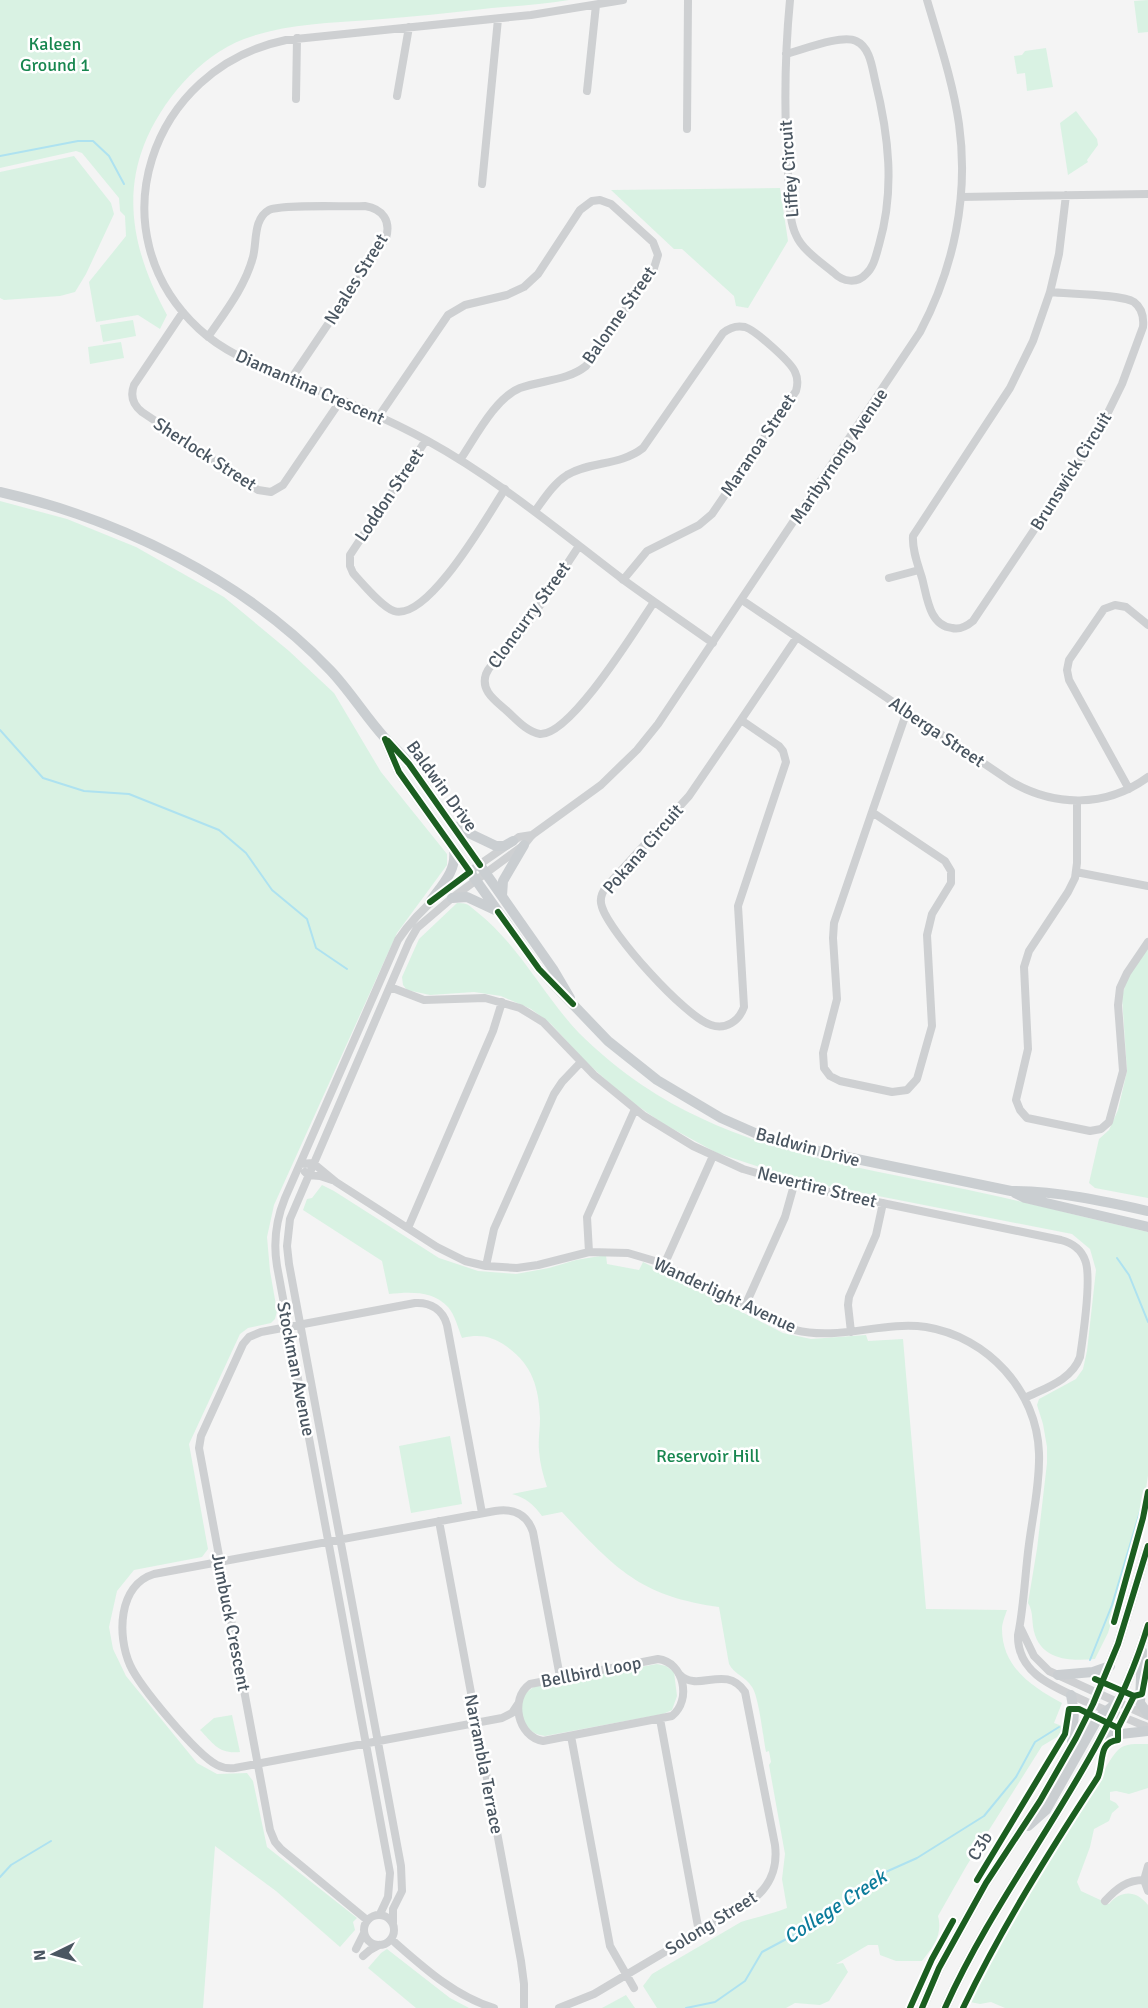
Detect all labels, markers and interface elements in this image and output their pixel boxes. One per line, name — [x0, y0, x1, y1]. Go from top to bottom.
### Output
park label: Kaleen Ground 1 — [20, 33, 90, 76]
street label: Liffey Circuit — [775, 119, 803, 219]
street label: Neales Street — [319, 229, 393, 329]
street label: Balonne Street — [577, 262, 661, 368]
street label: Diamantina Crescent — [232, 344, 388, 430]
street label: Maribyrnong Avenue — [785, 384, 893, 528]
street label: Maranoa Street — [716, 390, 800, 500]
street label: Brunswick Circuit — [1026, 408, 1116, 534]
street label: Sherlock Street — [149, 413, 261, 495]
street label: Loddon Street — [350, 444, 428, 546]
street label: Cloncurry Street — [483, 557, 575, 673]
street label: Alberga Street — [885, 692, 989, 772]
street label: Baldwin Drive — [402, 736, 482, 836]
street label: Pokana Circuit — [598, 800, 688, 898]
street label: Baldwin Drive — [754, 1123, 862, 1171]
street label: Nevertire Street — [755, 1162, 879, 1212]
street label: Wanderlight Avenue — [650, 1252, 800, 1338]
street label: Stockman Avenue — [272, 1300, 320, 1438]
park label: Reservoir Hill — [656, 1445, 760, 1467]
street label: Jumbuck Crescent — [207, 1551, 255, 1693]
street label: Bellbird Loop — [539, 1651, 643, 1693]
street label: Narrambla Terrace — [460, 1692, 508, 1836]
street label: C3b — [963, 1827, 997, 1865]
water label: College Creek — [779, 1863, 893, 1950]
street label: Solong Street — [661, 1886, 761, 1960]
north arrow — [24, 1924, 84, 1984]
text: N — [30, 1949, 51, 1962]

